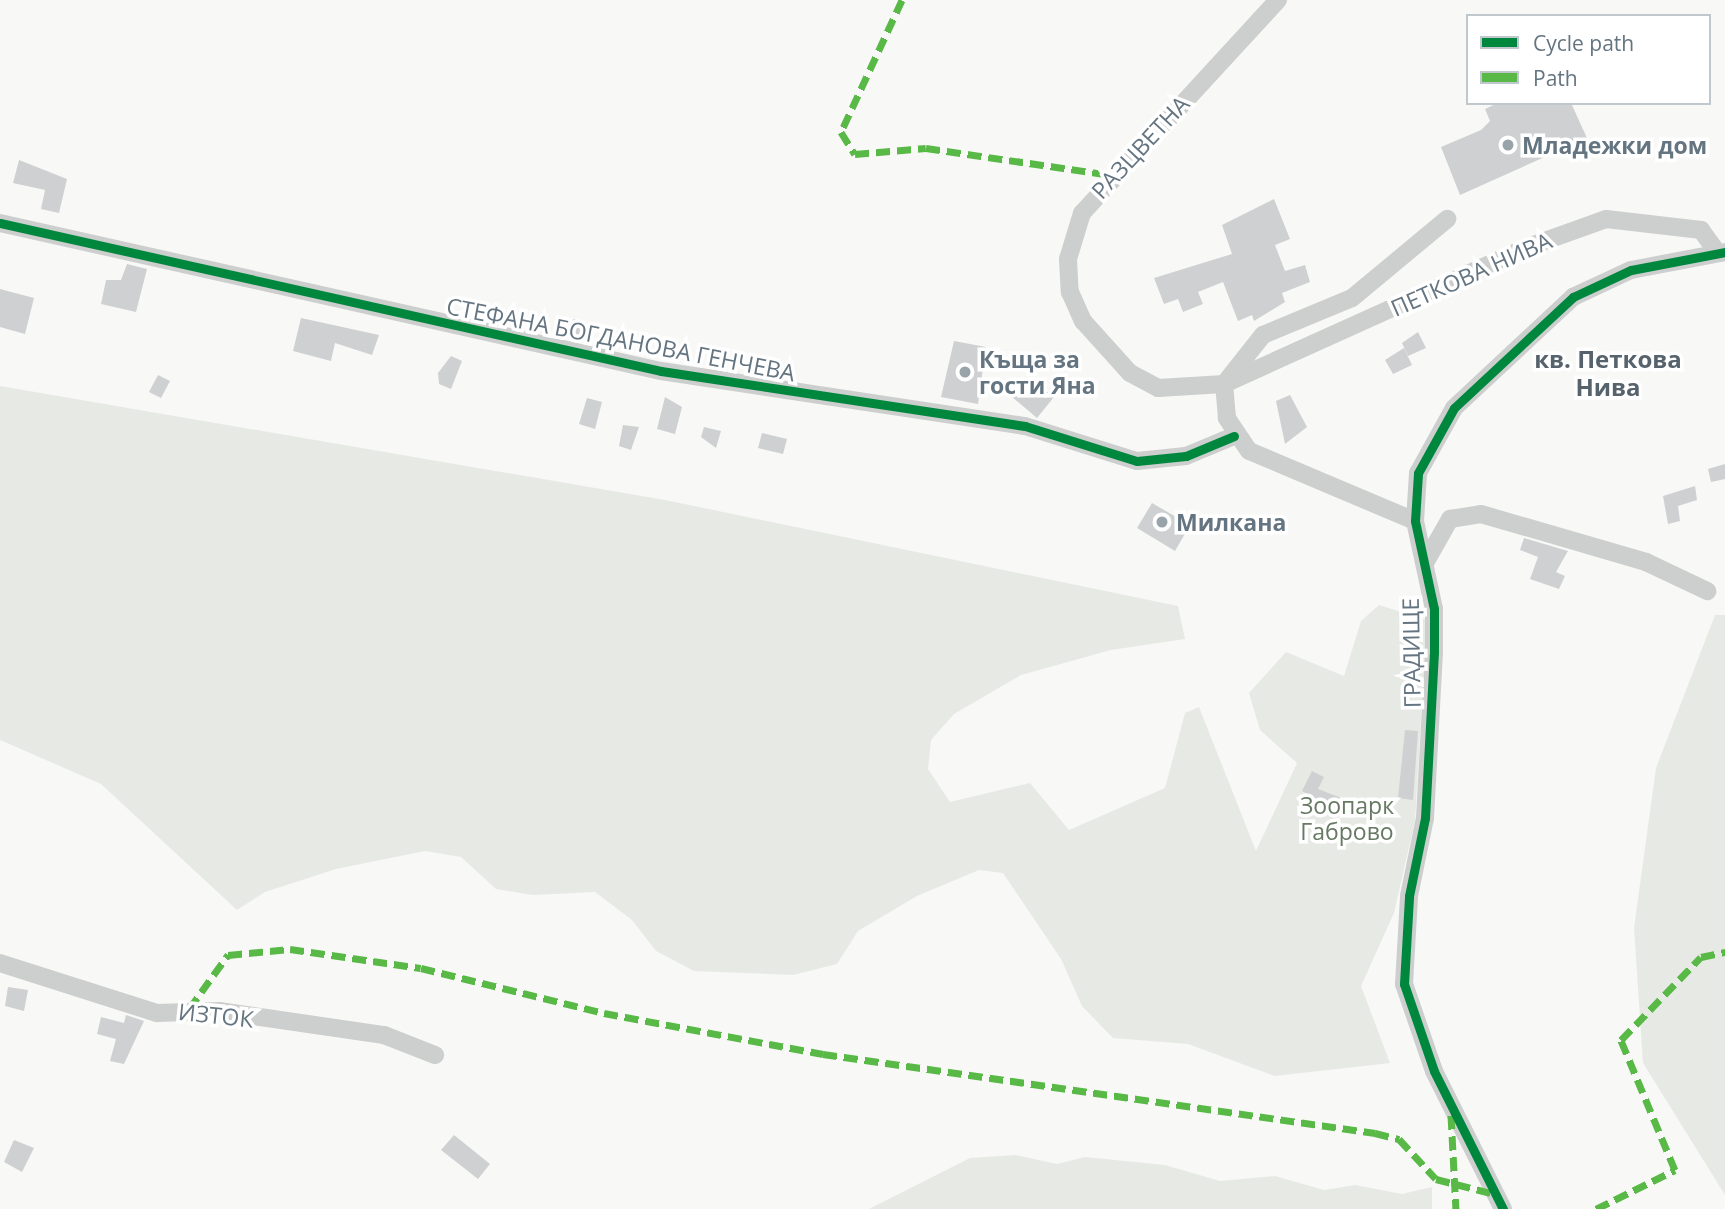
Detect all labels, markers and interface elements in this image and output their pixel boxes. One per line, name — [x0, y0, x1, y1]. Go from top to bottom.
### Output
legend — [1466, 14, 1711, 105]
text: Cycle path — [1533, 29, 1634, 57]
text: Path — [1533, 64, 1578, 92]
street label: РАЗЦВЕТНА — [1085, 90, 1195, 204]
place label: Младежки дом — [1522, 131, 1707, 159]
marker: Младежки дом — [1500, 137, 1516, 153]
street label: ПЕТКОВА НИВА — [1386, 226, 1556, 322]
street label: СТЕФАНА БОГДАНОВА ГЕНЧЕВА — [444, 292, 798, 386]
place label: Къща за гости Яна — [979, 345, 1096, 399]
district label: кв. Петкова Нива — [1534, 345, 1682, 401]
marker: Къща за гости Яна — [957, 364, 973, 380]
place label: Милкана — [1176, 508, 1286, 536]
marker: Милкана — [1154, 514, 1170, 530]
street label: ГРАДИЩЕ — [1396, 598, 1426, 708]
park label: Зоопарк Габрово — [1300, 791, 1394, 845]
street label: ИЗТОК — [177, 997, 255, 1033]

